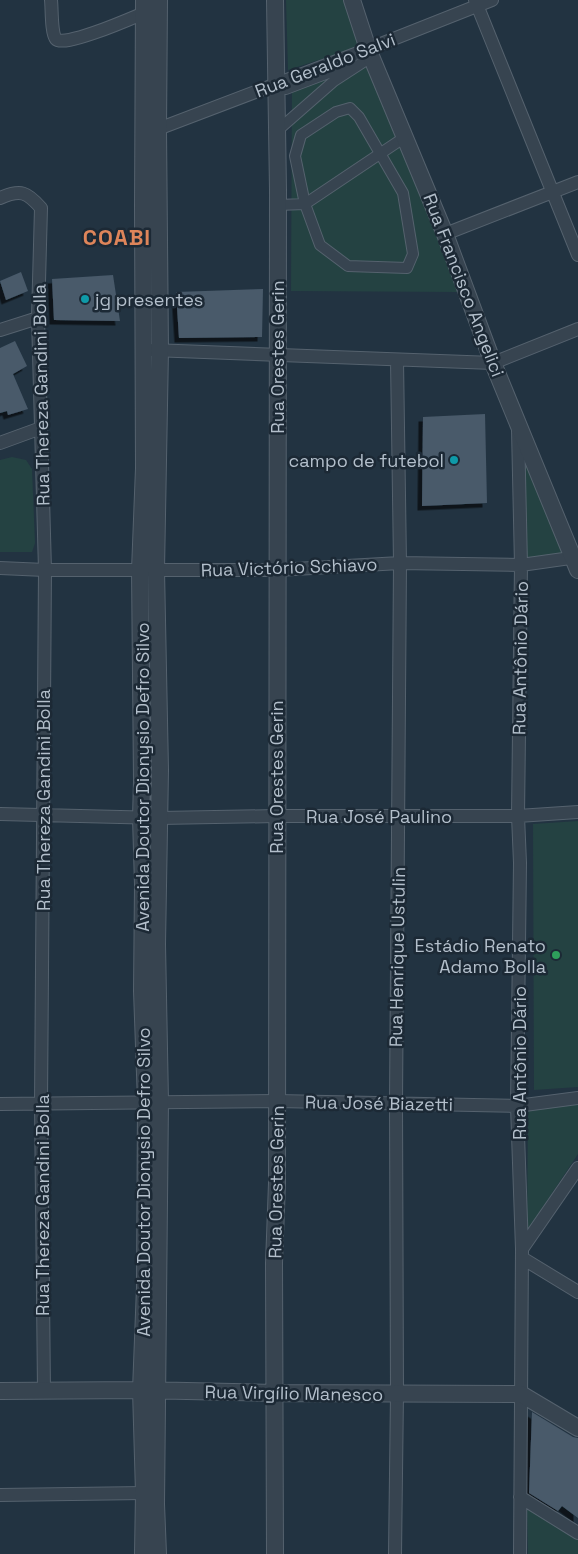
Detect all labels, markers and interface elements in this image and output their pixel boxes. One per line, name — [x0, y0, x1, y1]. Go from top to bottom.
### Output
street label: Rua Geraldo Salvi — [252, 28, 398, 102]
street label: Rua Francisco Angelici — [418, 190, 510, 380]
district label: COABI — [83, 223, 151, 251]
street label: Rua Orestes Gerin — [266, 280, 289, 434]
street label: Rua Thereza Gandini Bolla — [28, 284, 54, 506]
place label: jg presentes — [94, 288, 203, 311]
marker: jg presentes — [79, 293, 91, 305]
place label: campo de futebol — [288, 449, 444, 472]
marker: campo de futebol — [448, 454, 460, 466]
street label: Rua Victório Schiavo — [200, 552, 378, 582]
street label: Rua Antônio Dário — [507, 581, 533, 735]
street label: Avenida Doutor Dionysio Defro Silvo — [131, 622, 154, 932]
street label: Rua Thereza Gandini Bolla — [32, 689, 55, 911]
street label: Rua Orestes Gerin — [265, 700, 288, 854]
street label: Rua José Paulino — [306, 805, 452, 828]
street label: Rua Henrique Ustulin — [384, 867, 410, 1047]
place label: Estádio Renato Adamo Bolla — [415, 934, 546, 978]
marker: Estádio Renato Adamo Bolla — [550, 949, 562, 961]
street label: Rua Antônio Dário — [508, 986, 531, 1140]
street label: Avenida Doutor Dionysio Defro Silvo — [132, 1027, 155, 1337]
street label: Rua José Biazetti — [305, 1090, 453, 1116]
street label: Rua Thereza Gandini Bolla — [31, 1094, 54, 1316]
street label: Rua Orestes Gerin — [263, 1105, 289, 1259]
street label: Rua Virgílio Manesco — [204, 1380, 384, 1406]

